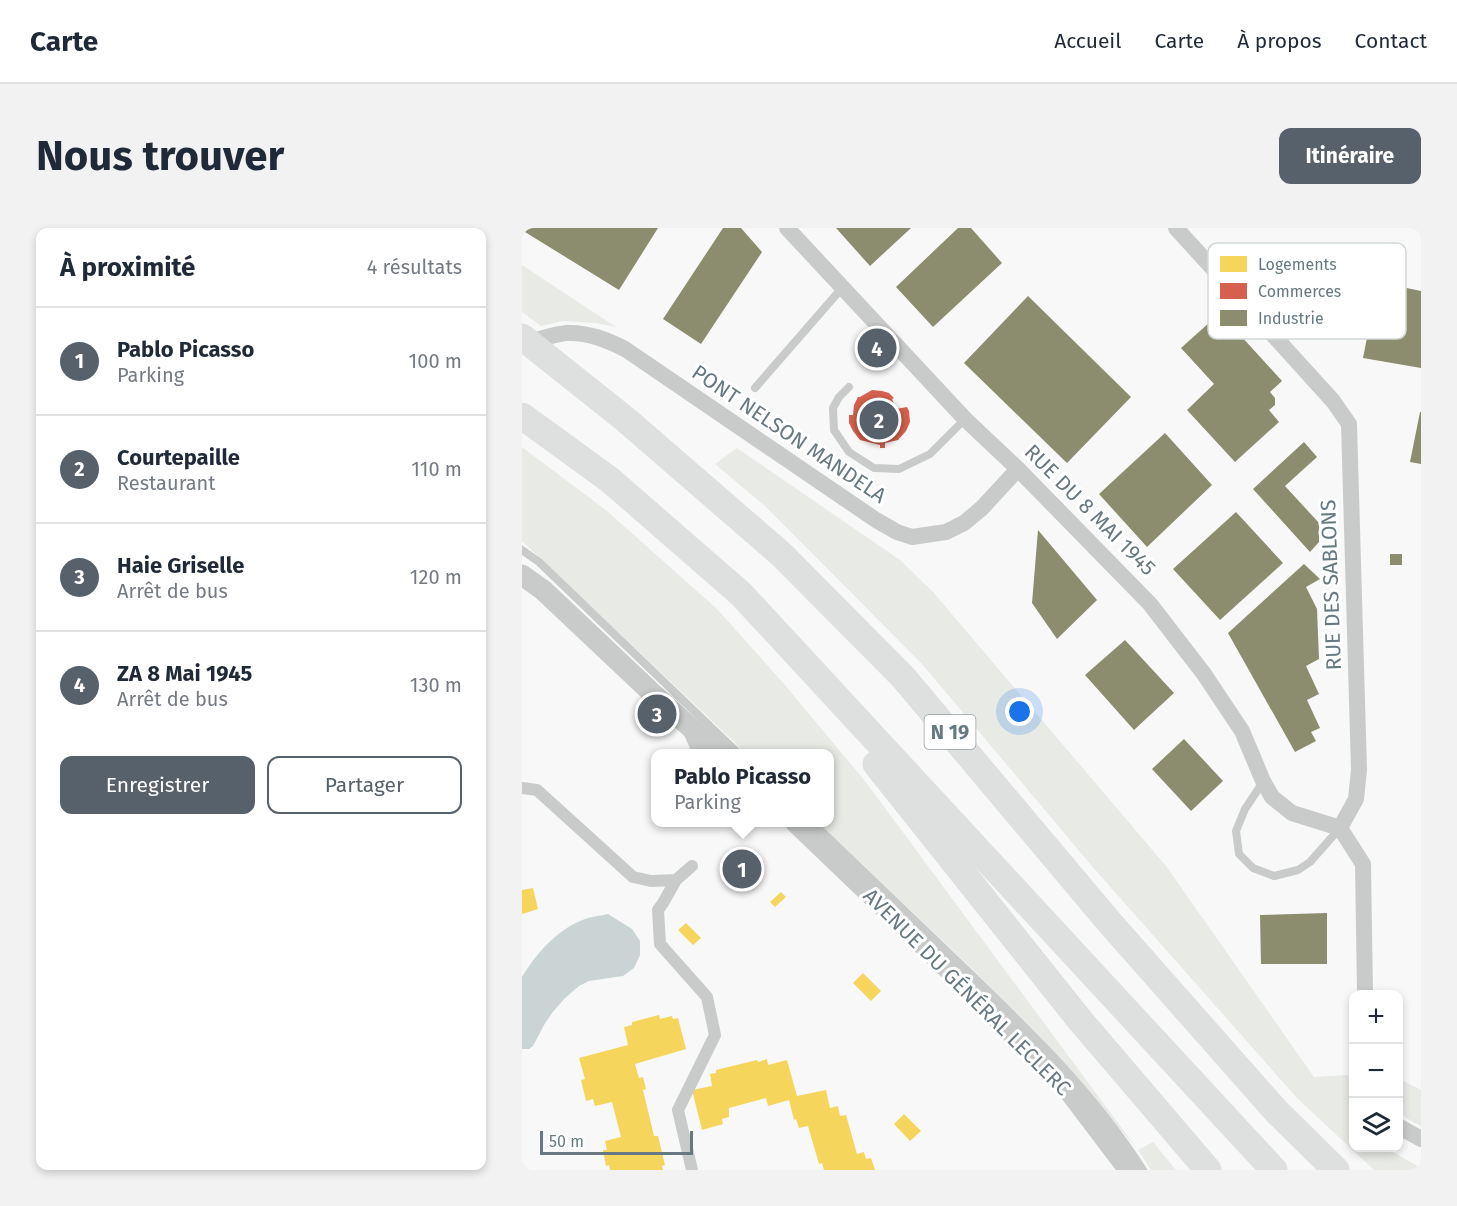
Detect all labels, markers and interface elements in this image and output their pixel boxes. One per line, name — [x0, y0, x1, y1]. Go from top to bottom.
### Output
text: Carte — [30, 25, 98, 58]
text: Accueil — [1054, 28, 1121, 54]
text: Carte — [1154, 28, 1204, 54]
text: À propos — [1237, 28, 1322, 54]
text: Contact — [1355, 28, 1427, 54]
button: Itinéraire — [1279, 128, 1421, 184]
text: Nous trouver — [36, 131, 284, 181]
legend — [1208, 243, 1406, 339]
text: À proximité — [60, 252, 195, 283]
text: 4 résultats — [367, 255, 462, 279]
text: Logements — [1258, 255, 1337, 274]
text: Commerces — [1258, 282, 1341, 301]
text: Industrie — [1258, 309, 1324, 328]
pin: 4 — [858, 326, 896, 370]
text: Pablo Picasso — [117, 336, 254, 363]
text: 1 — [75, 349, 84, 373]
text: 100 m — [409, 349, 462, 373]
street label: PONT NELSON MANDELA — [687, 359, 891, 509]
text: Parking — [117, 363, 184, 387]
pin: 2 — [860, 398, 898, 442]
street label: RUE DU 8 MAI 1945 — [1019, 439, 1161, 581]
text: Courtepaille — [117, 444, 240, 471]
text: 2 — [74, 457, 85, 481]
text: 110 m — [411, 457, 462, 481]
text: Restaurant — [117, 471, 215, 495]
street label: RUE DES SABLONS — [1315, 499, 1347, 671]
text: Haie Griselle — [117, 552, 244, 579]
text: 3 — [74, 565, 85, 589]
text: 120 m — [410, 565, 462, 589]
text: Arrêt de bus — [117, 579, 228, 603]
text: ZA 8 Mai 1945 — [117, 660, 252, 687]
text: 4 — [74, 673, 85, 697]
text: 130 m — [410, 673, 462, 697]
text: Arrêt de bus — [117, 687, 228, 711]
pin: 3 — [638, 692, 676, 736]
your location — [1005, 697, 1034, 726]
road number: N 19 — [924, 715, 976, 749]
popup — [651, 749, 834, 827]
button: Enregistrer — [60, 756, 255, 814]
button: Partager — [267, 756, 462, 814]
text: Pablo Picasso — [674, 763, 811, 790]
text: Parking — [674, 790, 741, 814]
pin: 1 — [722, 846, 762, 892]
street label: AVENUE DU GÉNÉRAL LECLERC — [858, 883, 1076, 1101]
map controls — [1349, 990, 1403, 1152]
button: + — [1349, 990, 1403, 1044]
button: − — [1349, 1044, 1403, 1098]
button: layers — [1349, 1098, 1403, 1152]
scale bar — [540, 1128, 693, 1156]
text: 50 m — [549, 1132, 584, 1151]

